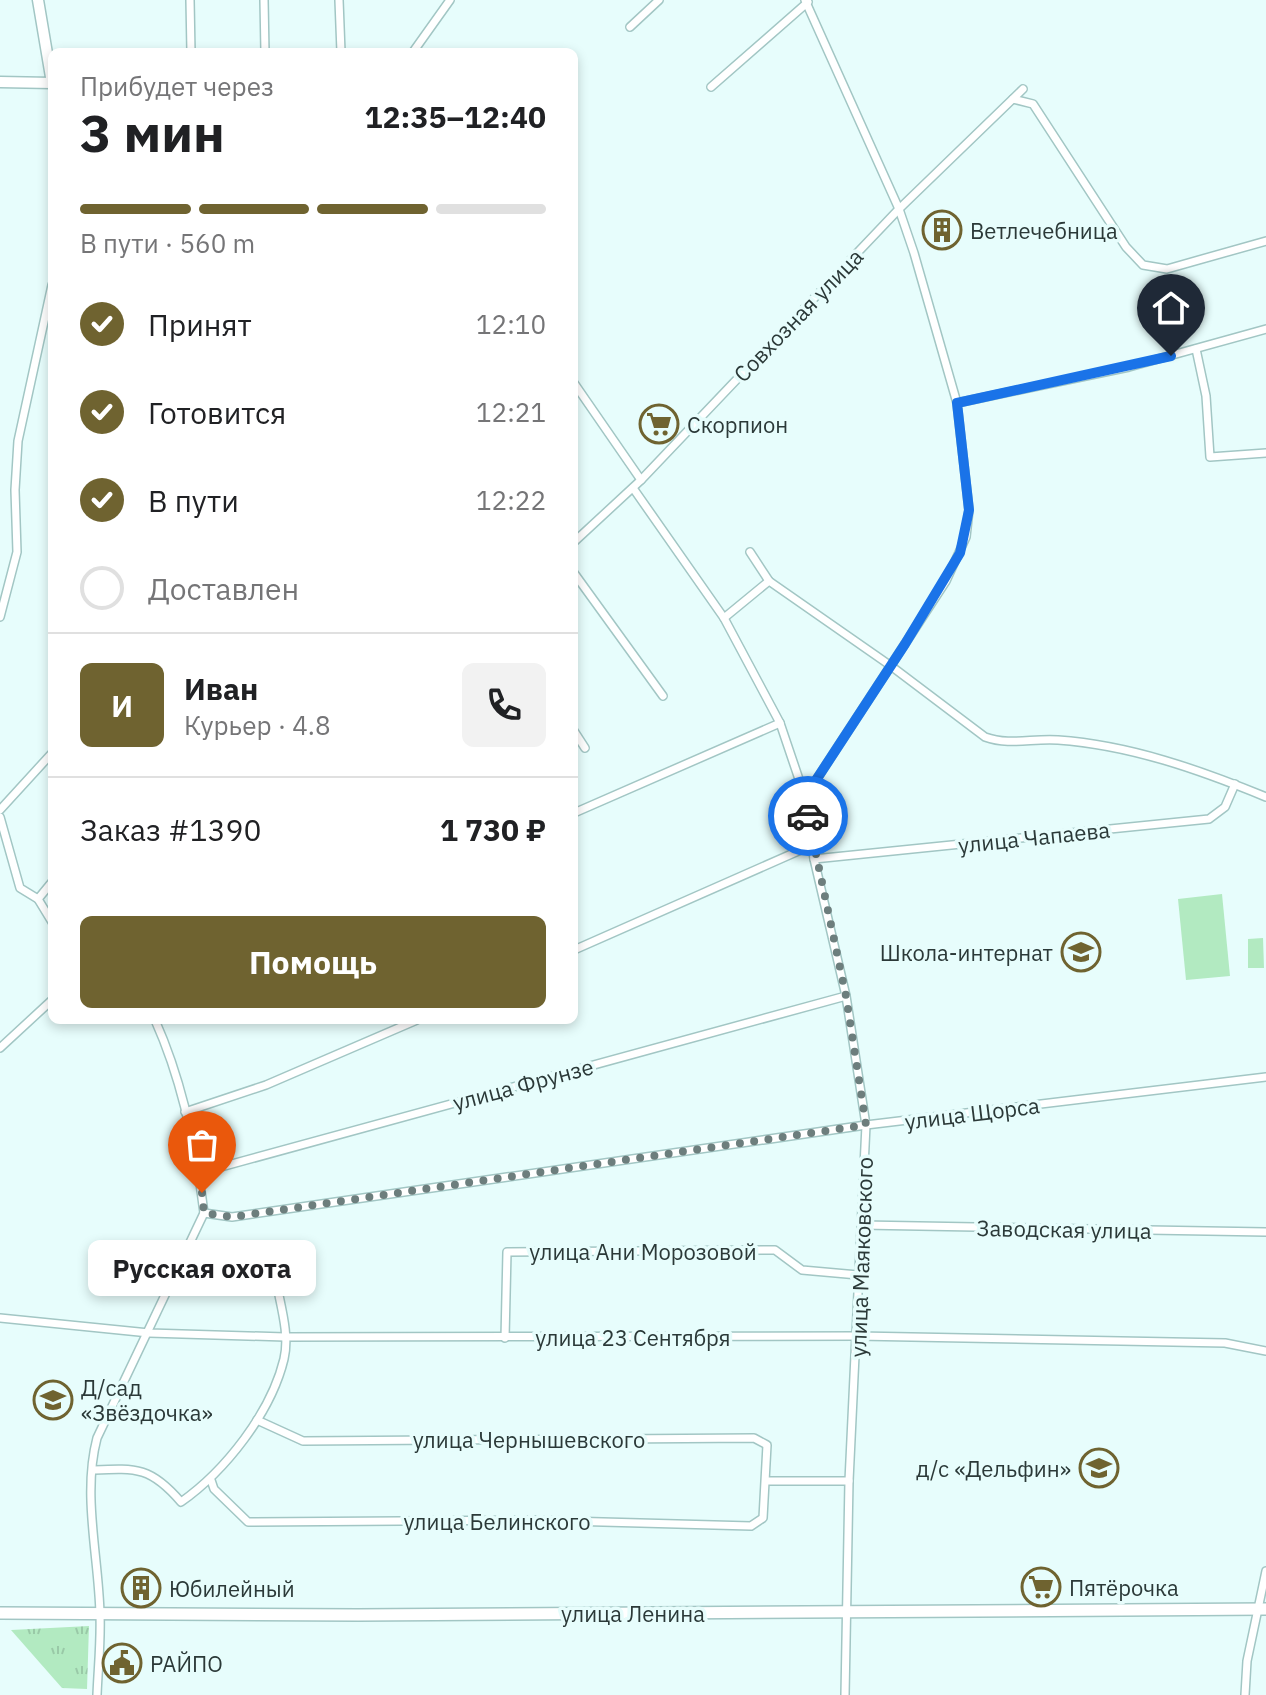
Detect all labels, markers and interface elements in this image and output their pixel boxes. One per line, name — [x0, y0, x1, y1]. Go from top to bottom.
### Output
text: Прибудет через — [80, 69, 274, 103]
text: 12:35–12:40 — [365, 97, 546, 136]
text: 3 мин — [80, 99, 225, 166]
building icon: Ветлечебница — [921, 209, 963, 251]
place label: Ветлечебница — [970, 216, 1118, 245]
text: В пути · 560 m — [80, 226, 255, 260]
street label: Совхозная улица — [727, 242, 869, 388]
pin — [1137, 274, 1205, 356]
icon: home — [1149, 286, 1193, 330]
icon: check — [80, 302, 124, 346]
text: Принят — [148, 305, 252, 344]
text: 12:10 — [476, 307, 546, 341]
icon: check — [80, 390, 124, 434]
text: Готовится — [148, 393, 286, 432]
text: 12:21 — [476, 395, 546, 429]
supermarket icon: Скорпион — [638, 403, 680, 445]
place label: Скорпион — [687, 410, 788, 439]
icon: check — [80, 478, 124, 522]
text: В пути — [148, 481, 239, 520]
text: 12:22 — [476, 483, 546, 517]
text: Доставлен — [148, 569, 299, 608]
button: phone — [462, 663, 546, 747]
text: Иван — [184, 669, 258, 708]
text: И — [111, 686, 133, 725]
text: Курьер · 4.8 — [184, 708, 331, 742]
courier — [768, 776, 848, 856]
icon: car — [786, 794, 830, 838]
text: Заказ #1390 — [80, 810, 262, 849]
text: 1 730 ₽ — [440, 810, 546, 849]
street label: улица Чапаева — [957, 815, 1112, 859]
button: Помощь — [80, 916, 546, 1008]
school or university icon: Школа-интернат — [1060, 931, 1102, 973]
place label: Школа-интернат — [880, 938, 1053, 967]
street label: улица Фрунзе — [450, 1051, 596, 1117]
street label: улица Щорса — [903, 1090, 1041, 1136]
pin — [168, 1111, 236, 1193]
icon: bag — [180, 1123, 224, 1167]
street label: улица Маяковского — [843, 1156, 879, 1358]
street label: Заводская улица — [976, 1213, 1152, 1245]
street label: улица Ани Морозовой — [529, 1237, 757, 1266]
callout: Русская охота — [88, 1241, 316, 1297]
text: Русская охота — [112, 1251, 292, 1285]
street label: улица 23 Сентября — [535, 1323, 731, 1352]
place label: Д/сад «Звёздочка» — [81, 1373, 213, 1427]
school or university icon: Д/сад «Звёздочка» — [32, 1379, 74, 1421]
street label: улица Чернышевского — [413, 1425, 645, 1454]
school or university icon: д/с «Дельфин» — [1078, 1447, 1120, 1489]
place label: д/с «Дельфин» — [916, 1454, 1071, 1483]
street label: улица Белинского — [403, 1507, 591, 1536]
supermarket icon: Пятёрочка — [1020, 1566, 1062, 1608]
building icon: Юбилейный — [120, 1567, 162, 1609]
place label: Пятёрочка — [1069, 1573, 1179, 1602]
place label: Юбилейный — [169, 1574, 295, 1603]
street label: улица Ленина — [561, 1599, 705, 1628]
public building icon: РАЙПО — [101, 1642, 143, 1684]
place label: РАЙПО — [150, 1649, 223, 1678]

